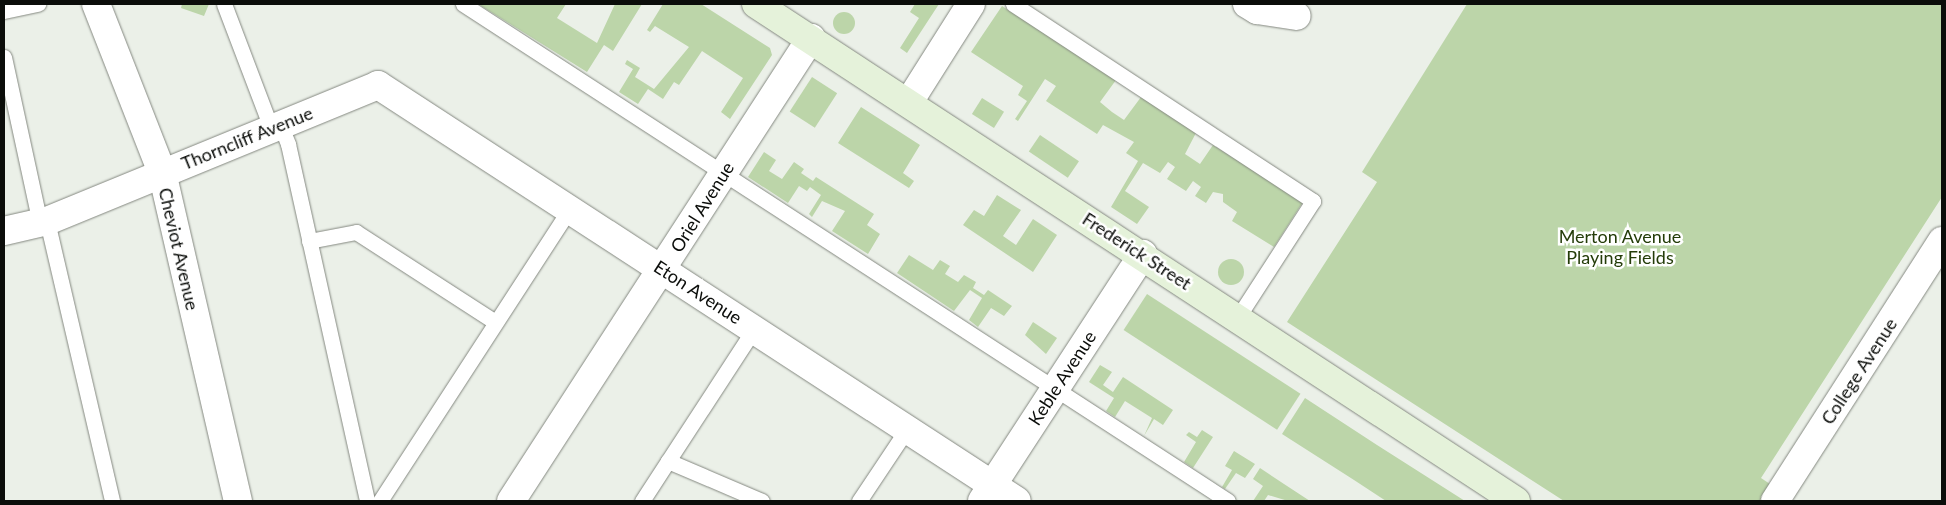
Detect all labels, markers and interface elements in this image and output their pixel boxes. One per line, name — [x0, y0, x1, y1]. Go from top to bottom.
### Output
street label: Thorncliff Avenue — [178, 102, 316, 174]
street label: Oriel Avenue — [666, 158, 738, 256]
street label: Cheviot Avenue — [154, 185, 204, 313]
street label: Frederick Street — [1079, 208, 1195, 294]
park label: Merton Avenue Playing Fields — [1558, 226, 1682, 268]
street label: Eton Avenue — [650, 255, 746, 329]
street label: College Avenue — [1816, 314, 1902, 428]
street label: Keble Avenue — [1023, 327, 1101, 429]

